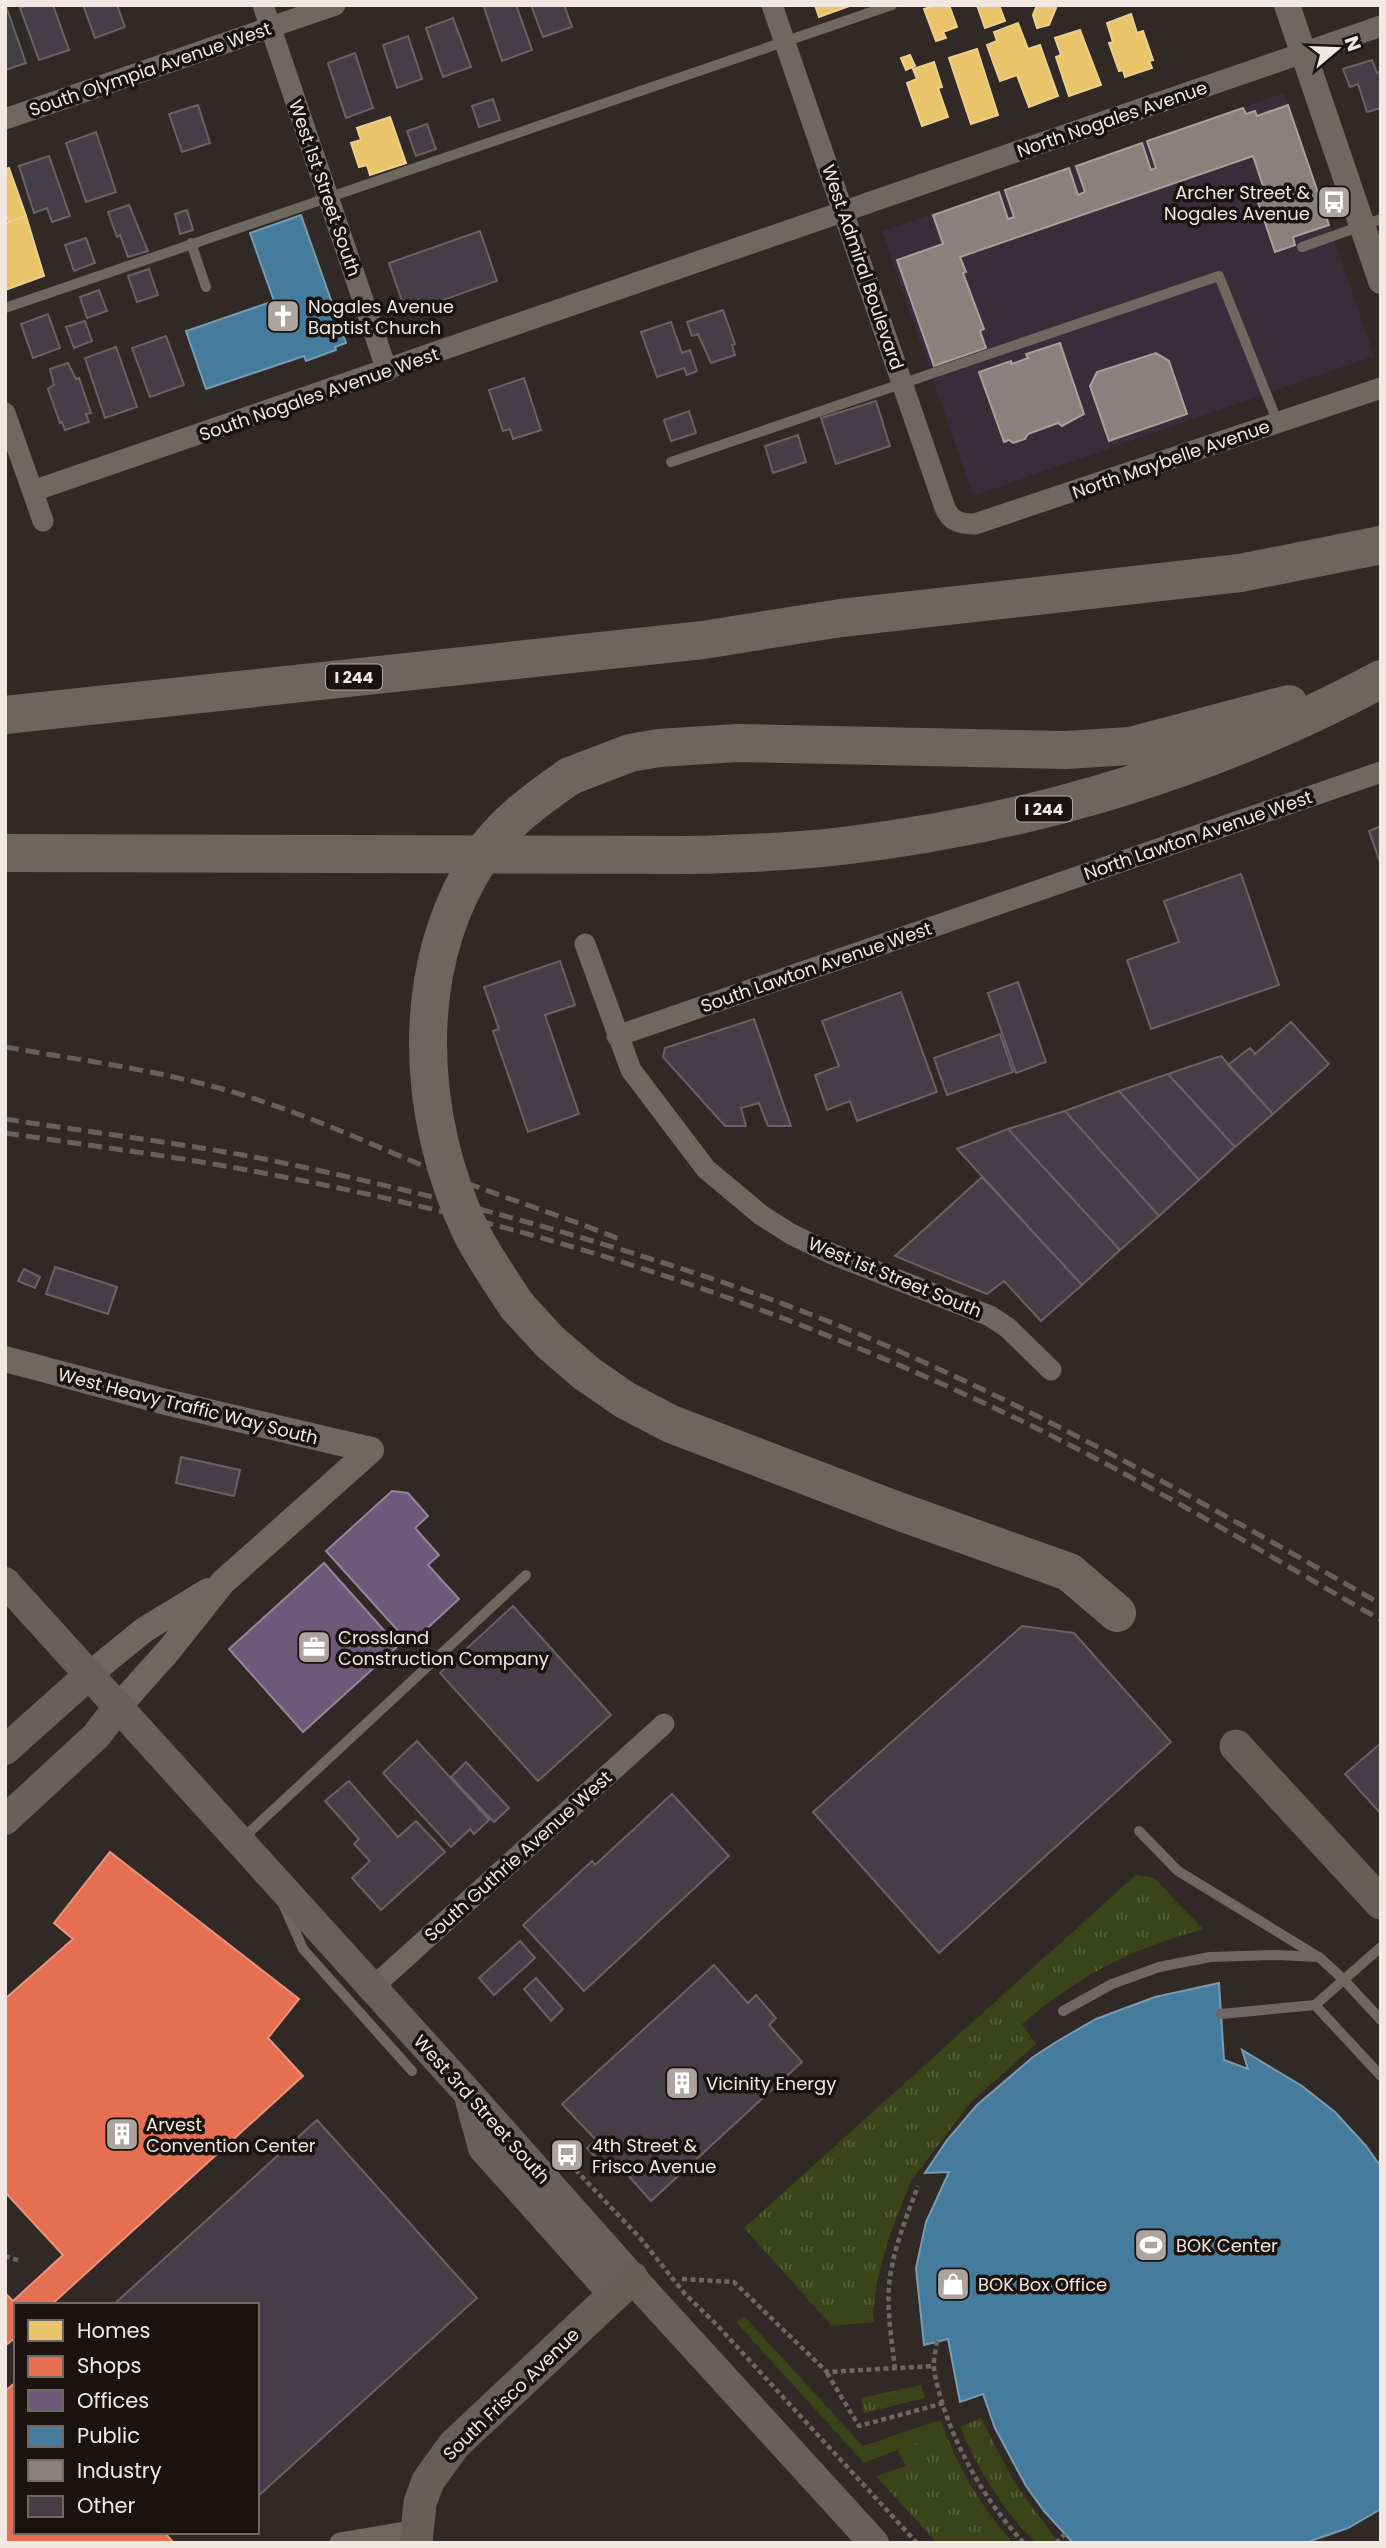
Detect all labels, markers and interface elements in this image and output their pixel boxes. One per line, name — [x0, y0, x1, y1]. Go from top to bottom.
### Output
north arrow — [1302, 14, 1372, 84]
street label: South Olympia Avenue West — [26, 16, 274, 122]
text: N — [1338, 32, 1368, 55]
street label: North Nogales Avenue — [1014, 75, 1210, 163]
street label: West 1st Street South — [283, 96, 367, 280]
street label: West Admiral Boulevard — [816, 161, 910, 373]
place label: Archer Street & Nogales Avenue — [1164, 180, 1311, 226]
bus stop icon: Archer Street & Nogales Avenue — [1315, 183, 1353, 221]
place label: Nogales Avenue Baptist Church — [308, 294, 454, 340]
church icon: Nogales Avenue Baptist Church — [264, 297, 302, 335]
street label: South Nogales Avenue West — [196, 341, 442, 447]
street label: North Maybelle Avenue — [1069, 413, 1273, 505]
road number: I 244 — [326, 664, 382, 690]
street label: North Lawton Avenue West — [1080, 784, 1316, 886]
road number: I 244 — [1016, 796, 1072, 822]
street label: South Lawton Avenue West — [697, 916, 935, 1018]
street label: West 1st Street South — [804, 1231, 986, 1323]
street label: West Heavy Traffic Way South — [55, 1362, 321, 1450]
place label: Crossland Construction Company — [338, 1625, 549, 1671]
office icon: Crossland Construction Company — [295, 1628, 333, 1666]
street label: South Guthrie Avenue West — [419, 1765, 617, 1947]
street label: West 3rd Street South — [408, 2029, 556, 2189]
building icon: Vicinity Energy — [663, 2064, 701, 2102]
place label: Vicinity Energy — [706, 2071, 836, 2096]
place label: Arvest Convention Center — [146, 2112, 316, 2158]
building icon: Arvest Convention Center — [103, 2115, 141, 2153]
place label: 4th Street & Frisco Avenue — [592, 2133, 716, 2179]
bus stop icon: 4th Street & Frisco Avenue — [548, 2136, 586, 2174]
sports icon: BOK Center — [1132, 2226, 1170, 2264]
place label: BOK Center — [1176, 2233, 1278, 2258]
shop icon: BOK Box Office — [934, 2265, 972, 2303]
place label: BOK Box Office — [978, 2272, 1107, 2297]
legend — [14, 2303, 259, 2534]
text: Homes — [77, 2316, 151, 2345]
street label: South Frisco Avenue — [437, 2322, 585, 2466]
text: Shops — [77, 2351, 141, 2380]
text: Offices — [77, 2386, 149, 2415]
text: Public — [77, 2421, 140, 2450]
text: Industry — [77, 2456, 162, 2485]
text: Other — [77, 2491, 136, 2520]

